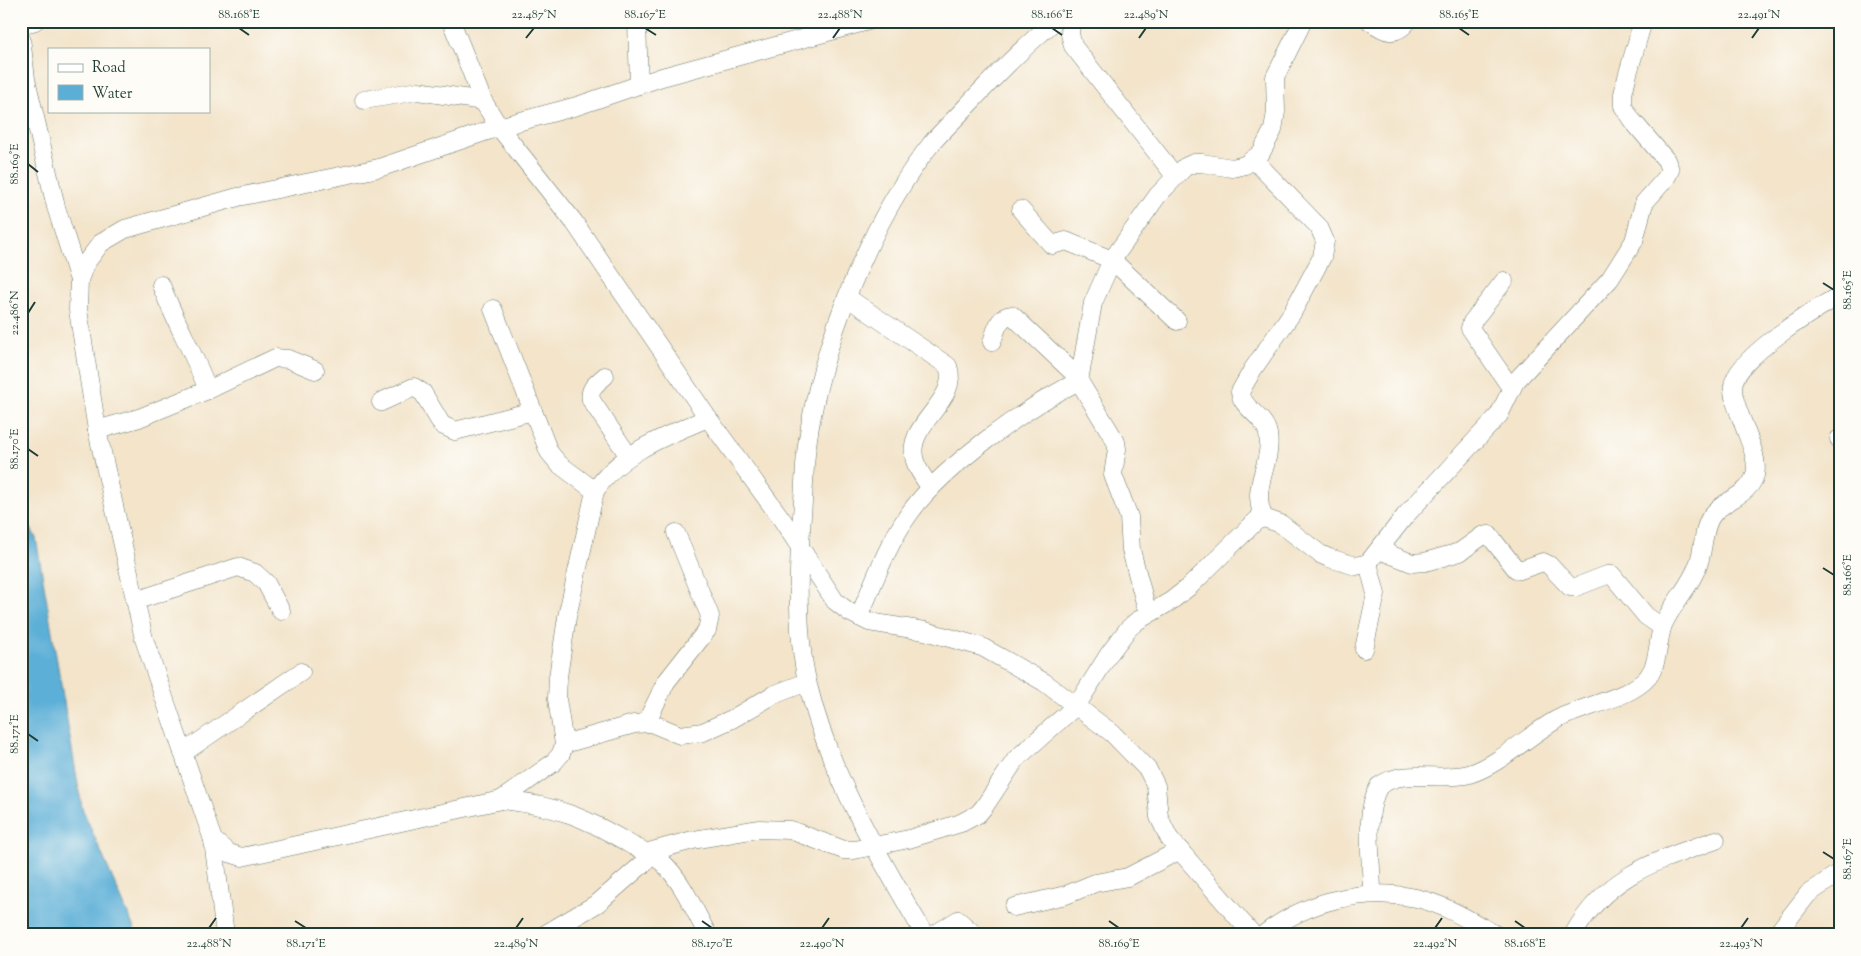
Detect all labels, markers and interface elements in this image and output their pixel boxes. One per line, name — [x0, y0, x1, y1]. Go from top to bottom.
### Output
text: 88.168°E — [218, 6, 260, 24]
text: 22.487°N — [511, 6, 557, 24]
text: 88.167°E — [624, 6, 666, 24]
text: 22.488°N — [818, 6, 863, 24]
text: 88.166°E — [1031, 6, 1073, 24]
text: 22.489°N — [1124, 6, 1169, 24]
text: 88.165°E — [1439, 6, 1479, 24]
text: 22.491°N — [1738, 6, 1781, 24]
legend — [48, 48, 210, 112]
text: Road — [92, 58, 126, 79]
text: Water — [92, 84, 133, 105]
text: 88.169°E — [6, 143, 24, 184]
text: 88.165°E — [1839, 270, 1857, 310]
text: 22.486°N — [6, 290, 24, 335]
text: 88.170°E — [6, 428, 24, 470]
text: 88.166°E — [1839, 554, 1857, 596]
text: 88.171°E — [6, 714, 24, 754]
text: 88.167°E — [1839, 838, 1857, 880]
text: 22.488°N — [187, 935, 232, 953]
text: 88.171°E — [286, 935, 326, 953]
text: 22.489°N — [494, 935, 539, 953]
text: 88.170°E — [691, 935, 733, 953]
text: 22.490°N — [800, 935, 845, 953]
text: 88.169°E — [1099, 935, 1140, 953]
text: 22.492°N — [1413, 935, 1457, 953]
text: 88.168°E — [1504, 935, 1546, 953]
text: 22.493°N — [1719, 935, 1763, 953]

